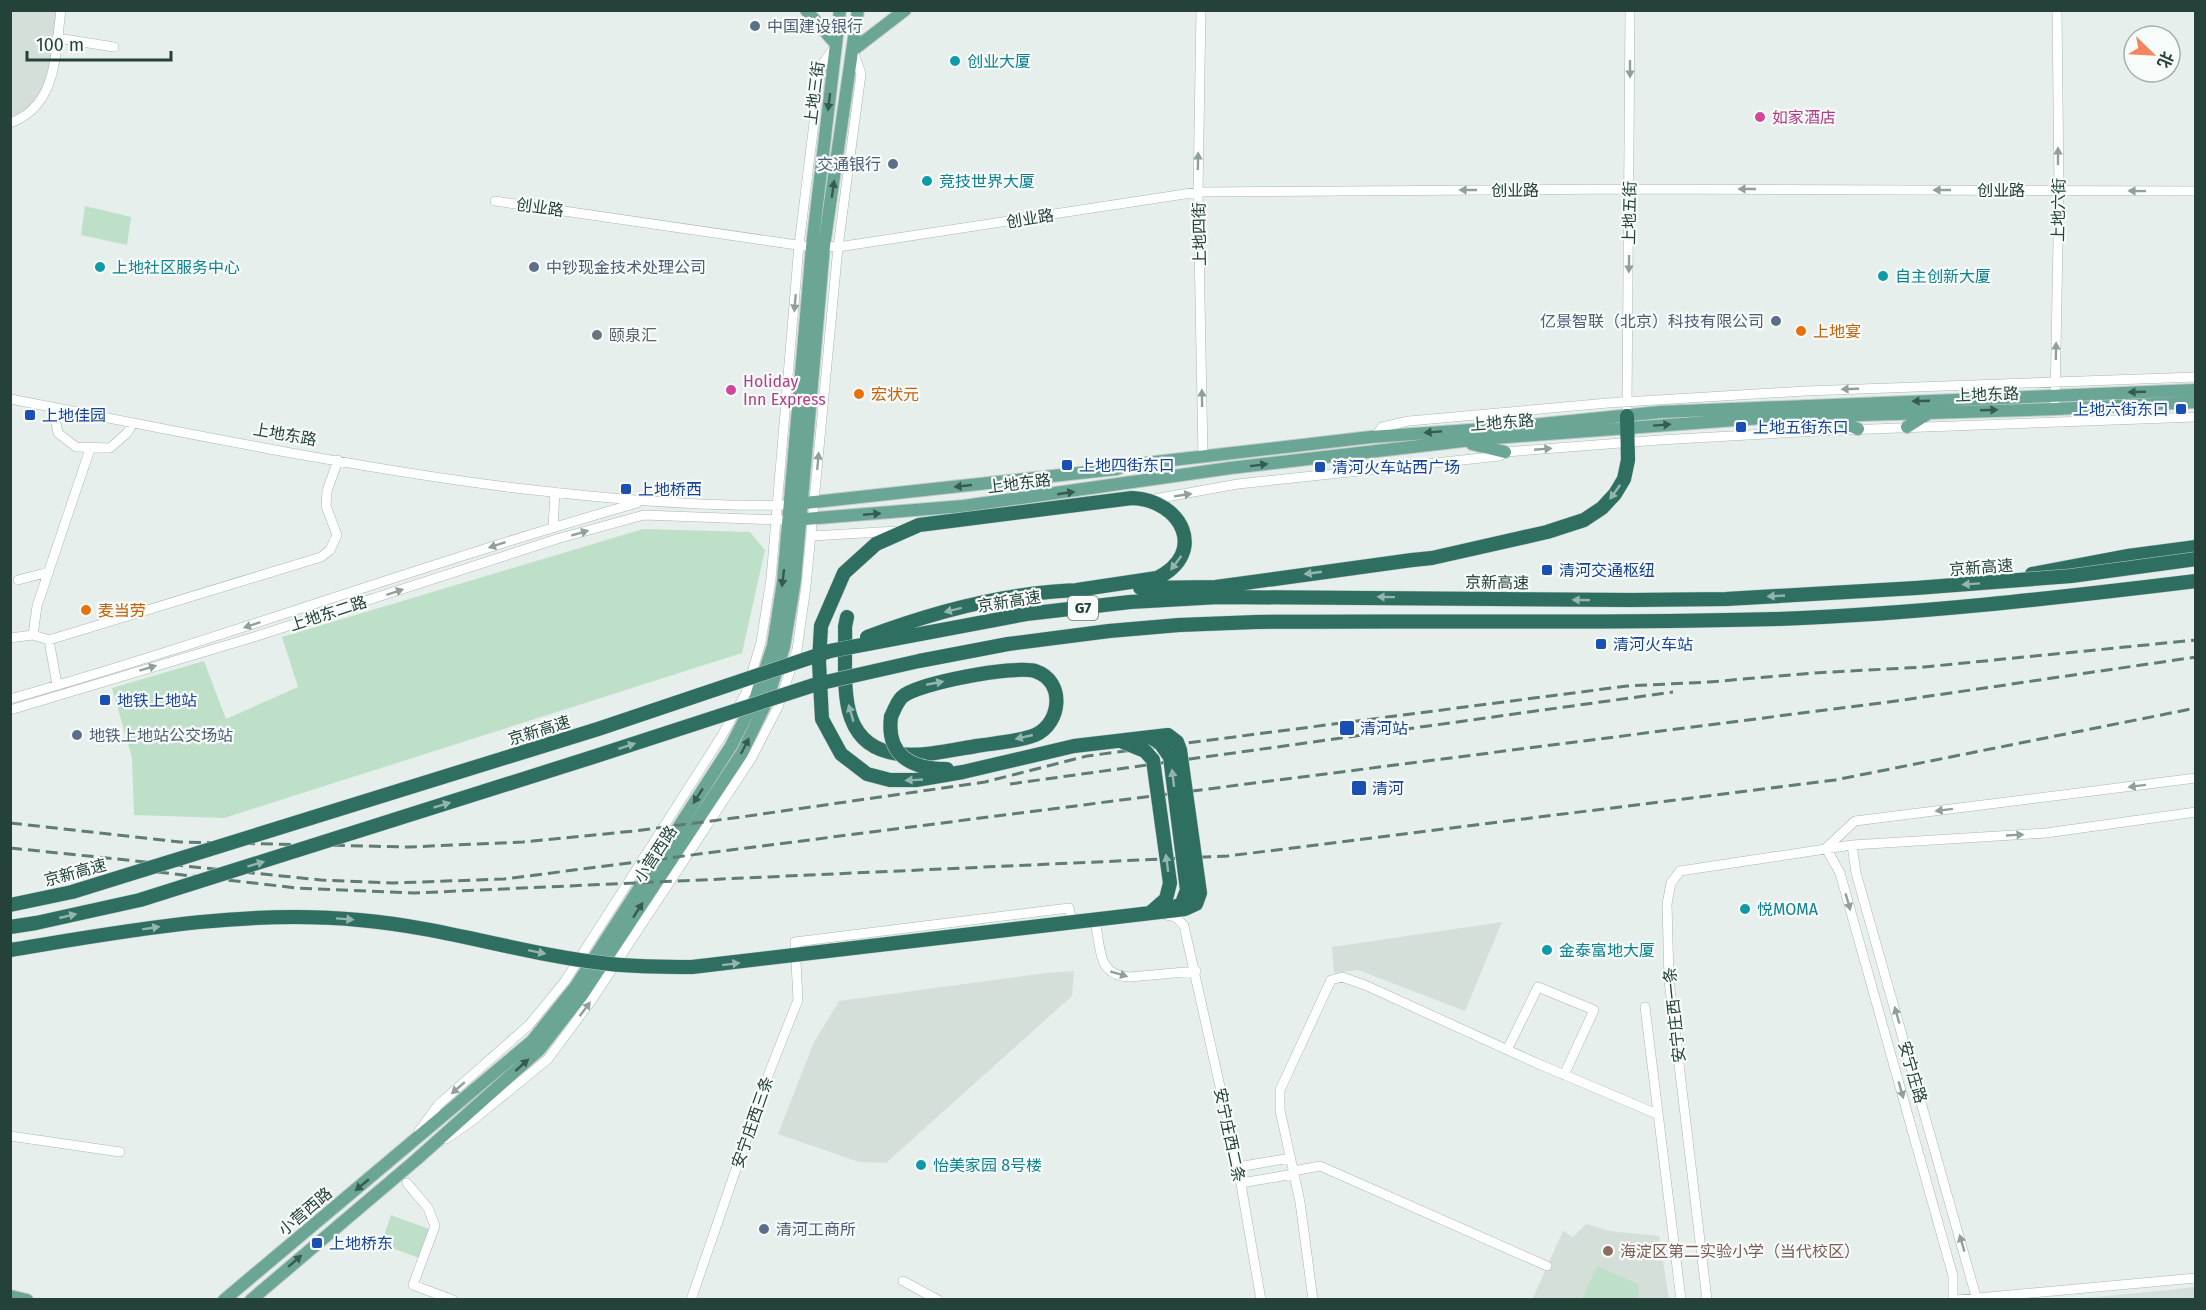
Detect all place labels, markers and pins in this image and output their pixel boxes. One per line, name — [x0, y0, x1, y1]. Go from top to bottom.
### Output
place label: 中国建设银行 — [767, 17, 863, 36]
marker: 中国建设银行 — [748, 19, 762, 33]
place label: 创业大厦 — [967, 52, 1031, 71]
marker: 创业大厦 — [948, 54, 962, 68]
place label: 如家酒店 — [1772, 108, 1836, 127]
marker: 如家酒店 — [1753, 110, 1767, 124]
place label: 交通银行 — [817, 155, 881, 174]
marker: 交通银行 — [886, 157, 900, 171]
place label: 竞技世界大厦 — [939, 172, 1035, 191]
marker: 竞技世界大厦 — [920, 174, 934, 188]
place label: 上地社区服务中心 — [112, 258, 240, 277]
place label: 中钞现金技术处理公司 — [546, 258, 706, 277]
marker: 上地社区服务中心 — [93, 260, 107, 274]
marker: 中钞现金技术处理公司 — [527, 260, 541, 274]
place label: 自主创新大厦 — [1895, 267, 1991, 286]
marker: 自主创新大厦 — [1876, 269, 1890, 283]
place label: 亿景智联（北京）科技有限公司 — [1540, 312, 1764, 331]
marker: 亿景智联（北京）科技有限公司 — [1769, 314, 1783, 328]
place label: 上地宴 — [1813, 322, 1861, 341]
marker: 上地宴 — [1794, 324, 1808, 338]
place label: 颐泉汇 — [609, 326, 657, 345]
marker: 颐泉汇 — [590, 328, 604, 342]
place label: Holiday Inn Express — [743, 372, 826, 409]
marker: Holiday Inn Express — [724, 383, 738, 397]
place label: 宏状元 — [871, 385, 919, 404]
marker: 宏状元 — [852, 387, 866, 401]
place label: 上地六街东口 — [2073, 400, 2169, 419]
marker: 上地六街东口 — [2174, 402, 2188, 416]
place label: 上地佳园 — [42, 406, 106, 425]
marker: 上地佳园 — [23, 408, 37, 422]
place label: 上地五街东口 — [1753, 418, 1849, 437]
marker: 上地五街东口 — [1734, 420, 1748, 434]
place label: 上地四街东口 — [1079, 456, 1175, 475]
marker: 上地四街东口 — [1060, 458, 1074, 472]
place label: 清河火车站西广场 — [1332, 458, 1460, 477]
marker: 清河火车站西广场 — [1313, 460, 1327, 474]
place label: 上地桥西 — [638, 480, 702, 499]
marker: 上地桥西 — [619, 482, 633, 496]
place label: 清河交通枢纽 — [1559, 561, 1655, 580]
marker: 清河交通枢纽 — [1540, 563, 1554, 577]
place label: 麦当劳 — [98, 601, 146, 620]
marker: 麦当劳 — [79, 603, 93, 617]
place label: 清河火车站 — [1613, 635, 1693, 654]
marker: 清河火车站 — [1594, 637, 1608, 651]
place label: 地铁上地站 — [117, 691, 197, 710]
marker: 地铁上地站 — [98, 693, 112, 707]
marker: 清河站 — [1338, 719, 1356, 737]
place label: 清河站 — [1360, 719, 1408, 738]
place label: 地铁上地站公交场站 — [89, 726, 233, 745]
marker: 地铁上地站公交场站 — [70, 728, 84, 742]
marker: 清河 — [1350, 779, 1368, 797]
place label: 清河 — [1372, 779, 1404, 798]
place label: 悦MOMA — [1757, 900, 1819, 919]
marker: 悦MOMA — [1738, 902, 1752, 916]
place label: 金泰富地大厦 — [1559, 941, 1655, 960]
marker: 金泰富地大厦 — [1540, 943, 1554, 957]
place label: 怡美家园 8号楼 — [933, 1156, 1042, 1175]
marker: 怡美家园 8号楼 — [914, 1158, 928, 1172]
place label: 清河工商所 — [776, 1220, 856, 1239]
marker: 清河工商所 — [757, 1222, 771, 1236]
place label: 上地桥东 — [329, 1234, 393, 1253]
marker: 上地桥东 — [310, 1236, 324, 1250]
place label: 海淀区第二实验小学（当代校区） — [1620, 1242, 1860, 1261]
marker: 海淀区第二实验小学（当代校区） — [1601, 1244, 1615, 1258]

